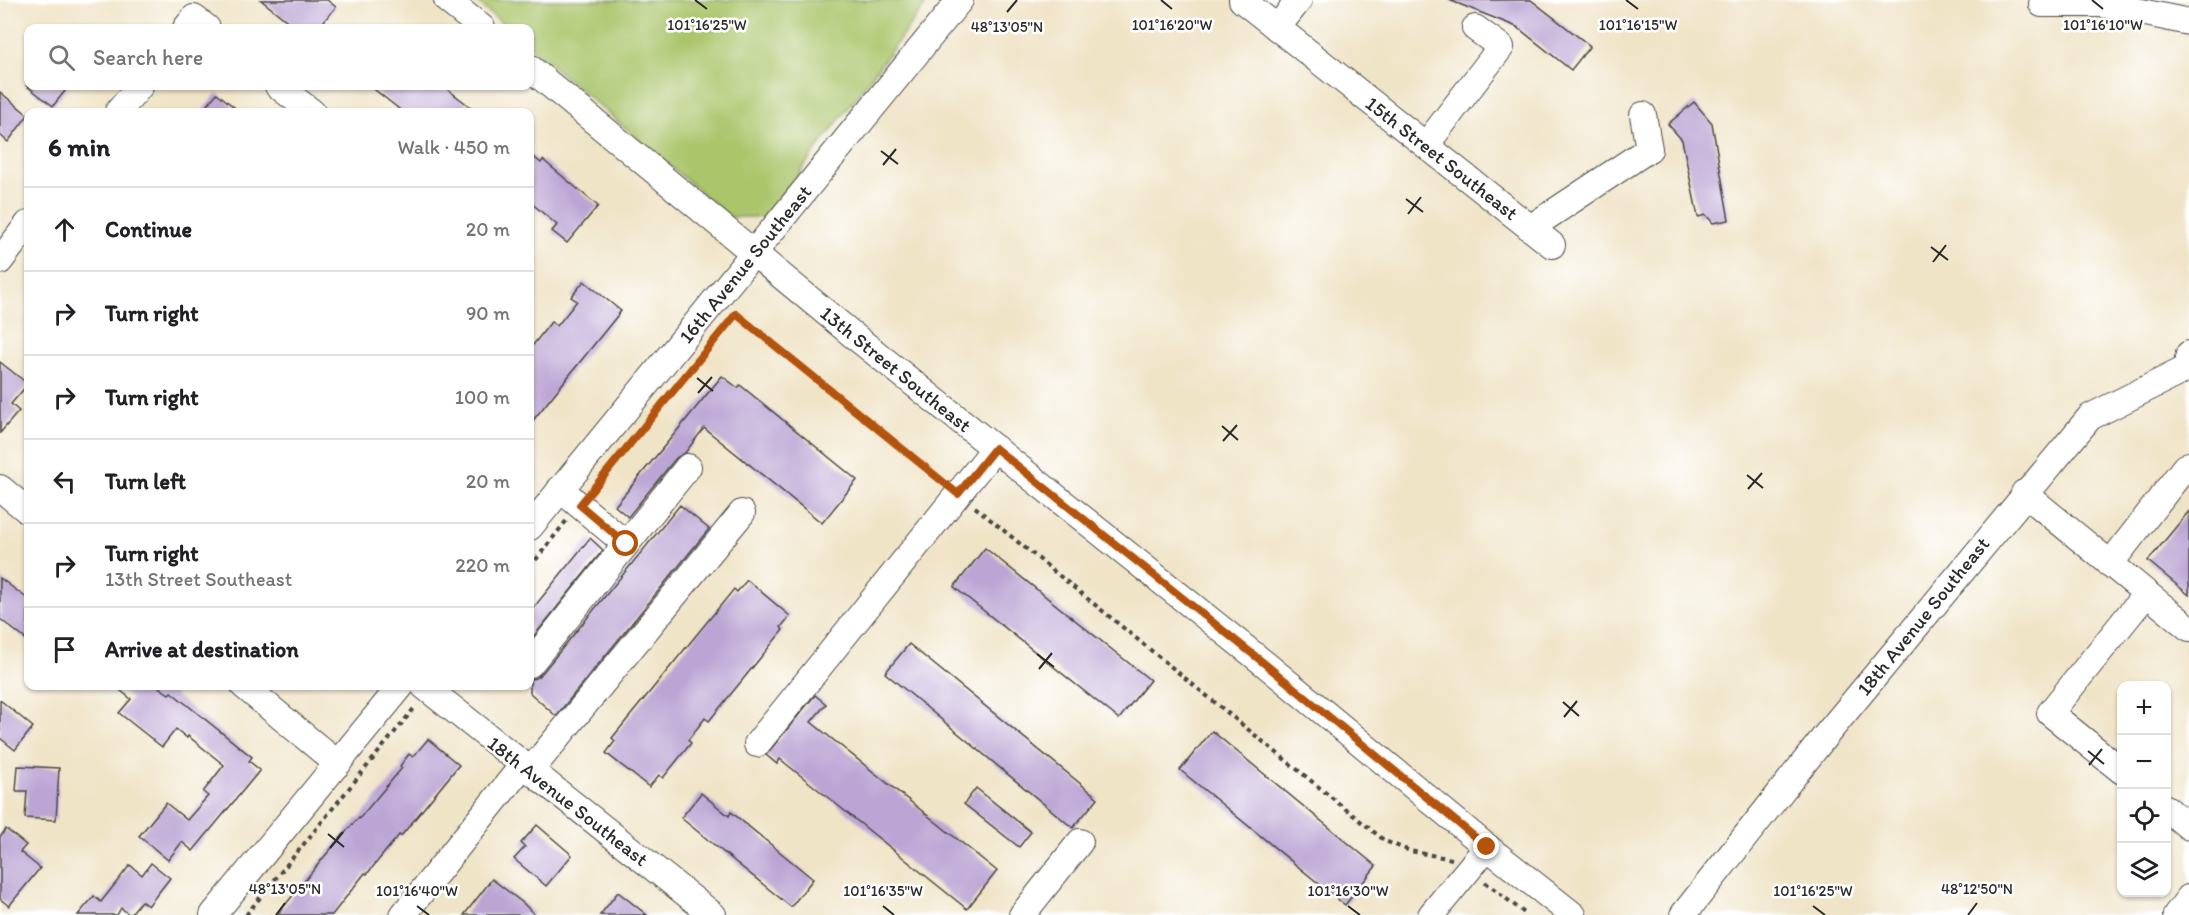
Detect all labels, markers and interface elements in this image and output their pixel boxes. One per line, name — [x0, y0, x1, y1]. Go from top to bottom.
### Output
text: 101°16'25"W — [667, 16, 747, 34]
text: 101°16'20"W — [1132, 16, 1213, 34]
text: 101°16'15"W — [1599, 16, 1677, 34]
text: 101°16'10"W — [2063, 16, 2143, 34]
text: 48°13'05"N — [971, 18, 1043, 36]
search box — [24, 24, 534, 90]
icon: search — [45, 41, 78, 74]
text: Search here — [93, 44, 203, 71]
street label: 15th Street Southeast — [1361, 91, 1523, 225]
text: 6 min — [48, 131, 110, 163]
text: Walk · 450 m — [397, 135, 510, 159]
street label: 16th Avenue Southeast — [674, 180, 816, 348]
icon: ahead — [48, 213, 81, 246]
text: Continue — [105, 216, 192, 243]
text: 20 m — [466, 217, 510, 241]
icon: right — [48, 297, 81, 330]
text: Turn right — [105, 300, 199, 327]
text: 90 m — [466, 301, 510, 325]
street label: 13th Street Southeast — [816, 301, 976, 437]
icon: right — [48, 381, 81, 414]
text: Turn right — [105, 384, 199, 411]
text: 100 m — [455, 385, 510, 409]
icon: left — [48, 465, 81, 498]
text: Turn left — [105, 468, 186, 495]
text: 20 m — [466, 469, 510, 493]
route start — [612, 530, 638, 556]
street label: 18th Avenue Southeast — [1852, 532, 1994, 700]
text: Turn right — [105, 540, 199, 567]
icon: right — [48, 549, 81, 582]
text: 220 m — [455, 553, 510, 577]
text: 13th Street Southeast — [105, 567, 292, 591]
icon: arrive — [48, 633, 81, 666]
text: Arrive at destination — [105, 636, 299, 663]
map controls — [2117, 681, 2171, 897]
button: + — [2117, 681, 2171, 735]
street label: 18th Avenue Southeast — [483, 731, 653, 871]
button: − — [2117, 735, 2171, 789]
button: locate — [2117, 789, 2171, 843]
route end — [1473, 833, 1499, 859]
button: layers — [2117, 843, 2171, 897]
text: 48°13'05"N — [249, 880, 321, 898]
text: 48°12'50"N — [1941, 880, 2013, 898]
text: 101°16'40"W — [376, 882, 458, 900]
text: 101°16'35"W — [843, 882, 923, 900]
text: 101°16'30"W — [1308, 882, 1389, 900]
text: 101°16'25"W — [1773, 882, 1853, 900]

